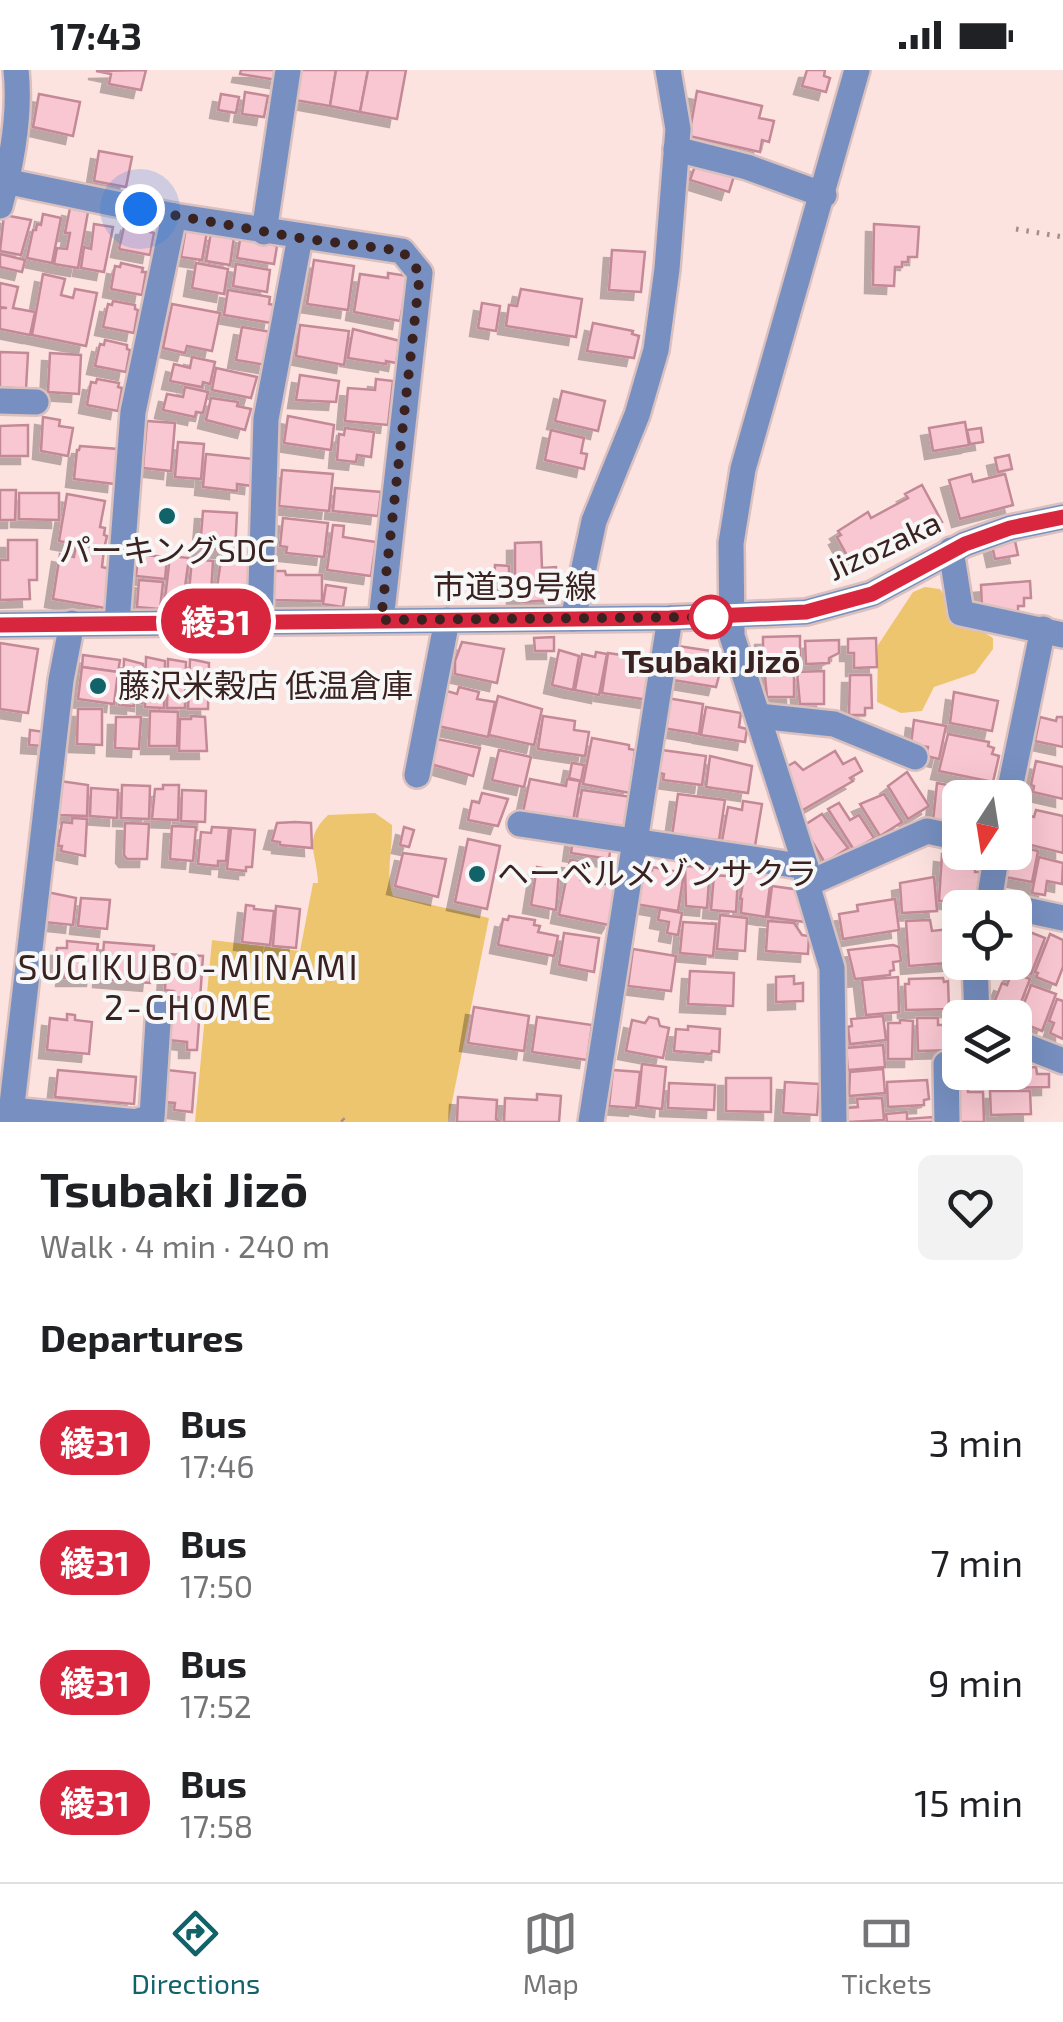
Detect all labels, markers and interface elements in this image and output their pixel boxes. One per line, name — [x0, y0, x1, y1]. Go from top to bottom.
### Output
text: 17:43 — [50, 12, 142, 58]
your location — [115, 184, 165, 234]
street label: Jizozaka — [820, 501, 946, 587]
marker: パーキングSDC — [156, 505, 178, 527]
place label: パーキングSDC — [59, 530, 275, 568]
street label: 市道39号線 — [433, 566, 597, 604]
line badge: 綾31 — [158, 588, 274, 654]
marker: Tsubaki Jizō — [690, 596, 732, 638]
text: 綾31 — [181, 600, 251, 642]
place label: Tsubaki Jizō — [622, 641, 800, 679]
place label: 藤沢米穀店 低温倉庫 — [118, 665, 413, 703]
marker: 藤沢米穀店 低温倉庫 — [87, 675, 109, 697]
north arrow — [942, 780, 1032, 870]
map controls — [942, 780, 1032, 1090]
place label: ヘーベルメゾンサクラ — [497, 853, 817, 891]
marker: ヘーベルメゾンサクラ — [466, 863, 488, 885]
button: locate — [942, 890, 1032, 980]
district label: SUGIKUBO-MINAMI 2-CHOME — [18, 945, 360, 1027]
button: layers — [942, 1000, 1032, 1090]
button: heart — [918, 1155, 1023, 1260]
text: Tsubaki Jizō — [40, 1159, 308, 1217]
text: Walk · 4 min · 240 m — [40, 1226, 330, 1264]
text: Departures — [40, 1314, 244, 1360]
text: Bus — [180, 1400, 247, 1446]
text: 3 min — [929, 1419, 1023, 1465]
text: 綾31 — [60, 1421, 130, 1463]
text: 17:46 — [180, 1446, 255, 1484]
text: Bus — [180, 1520, 247, 1566]
text: 7 min — [930, 1539, 1023, 1585]
text: 綾31 — [60, 1541, 130, 1583]
text: 17:50 — [180, 1566, 253, 1604]
text: Bus — [180, 1640, 247, 1686]
text: 9 min — [928, 1659, 1023, 1705]
text: 綾31 — [60, 1661, 130, 1703]
text: 17:52 — [180, 1686, 252, 1724]
text: Bus — [180, 1760, 247, 1806]
text: 15 min — [914, 1779, 1023, 1825]
text: 綾31 — [60, 1781, 130, 1823]
text: 17:58 — [180, 1806, 253, 1844]
tab: Directions — [131, 1906, 260, 2000]
tab: Map — [523, 1906, 579, 2000]
tab: Tickets — [841, 1906, 932, 2000]

